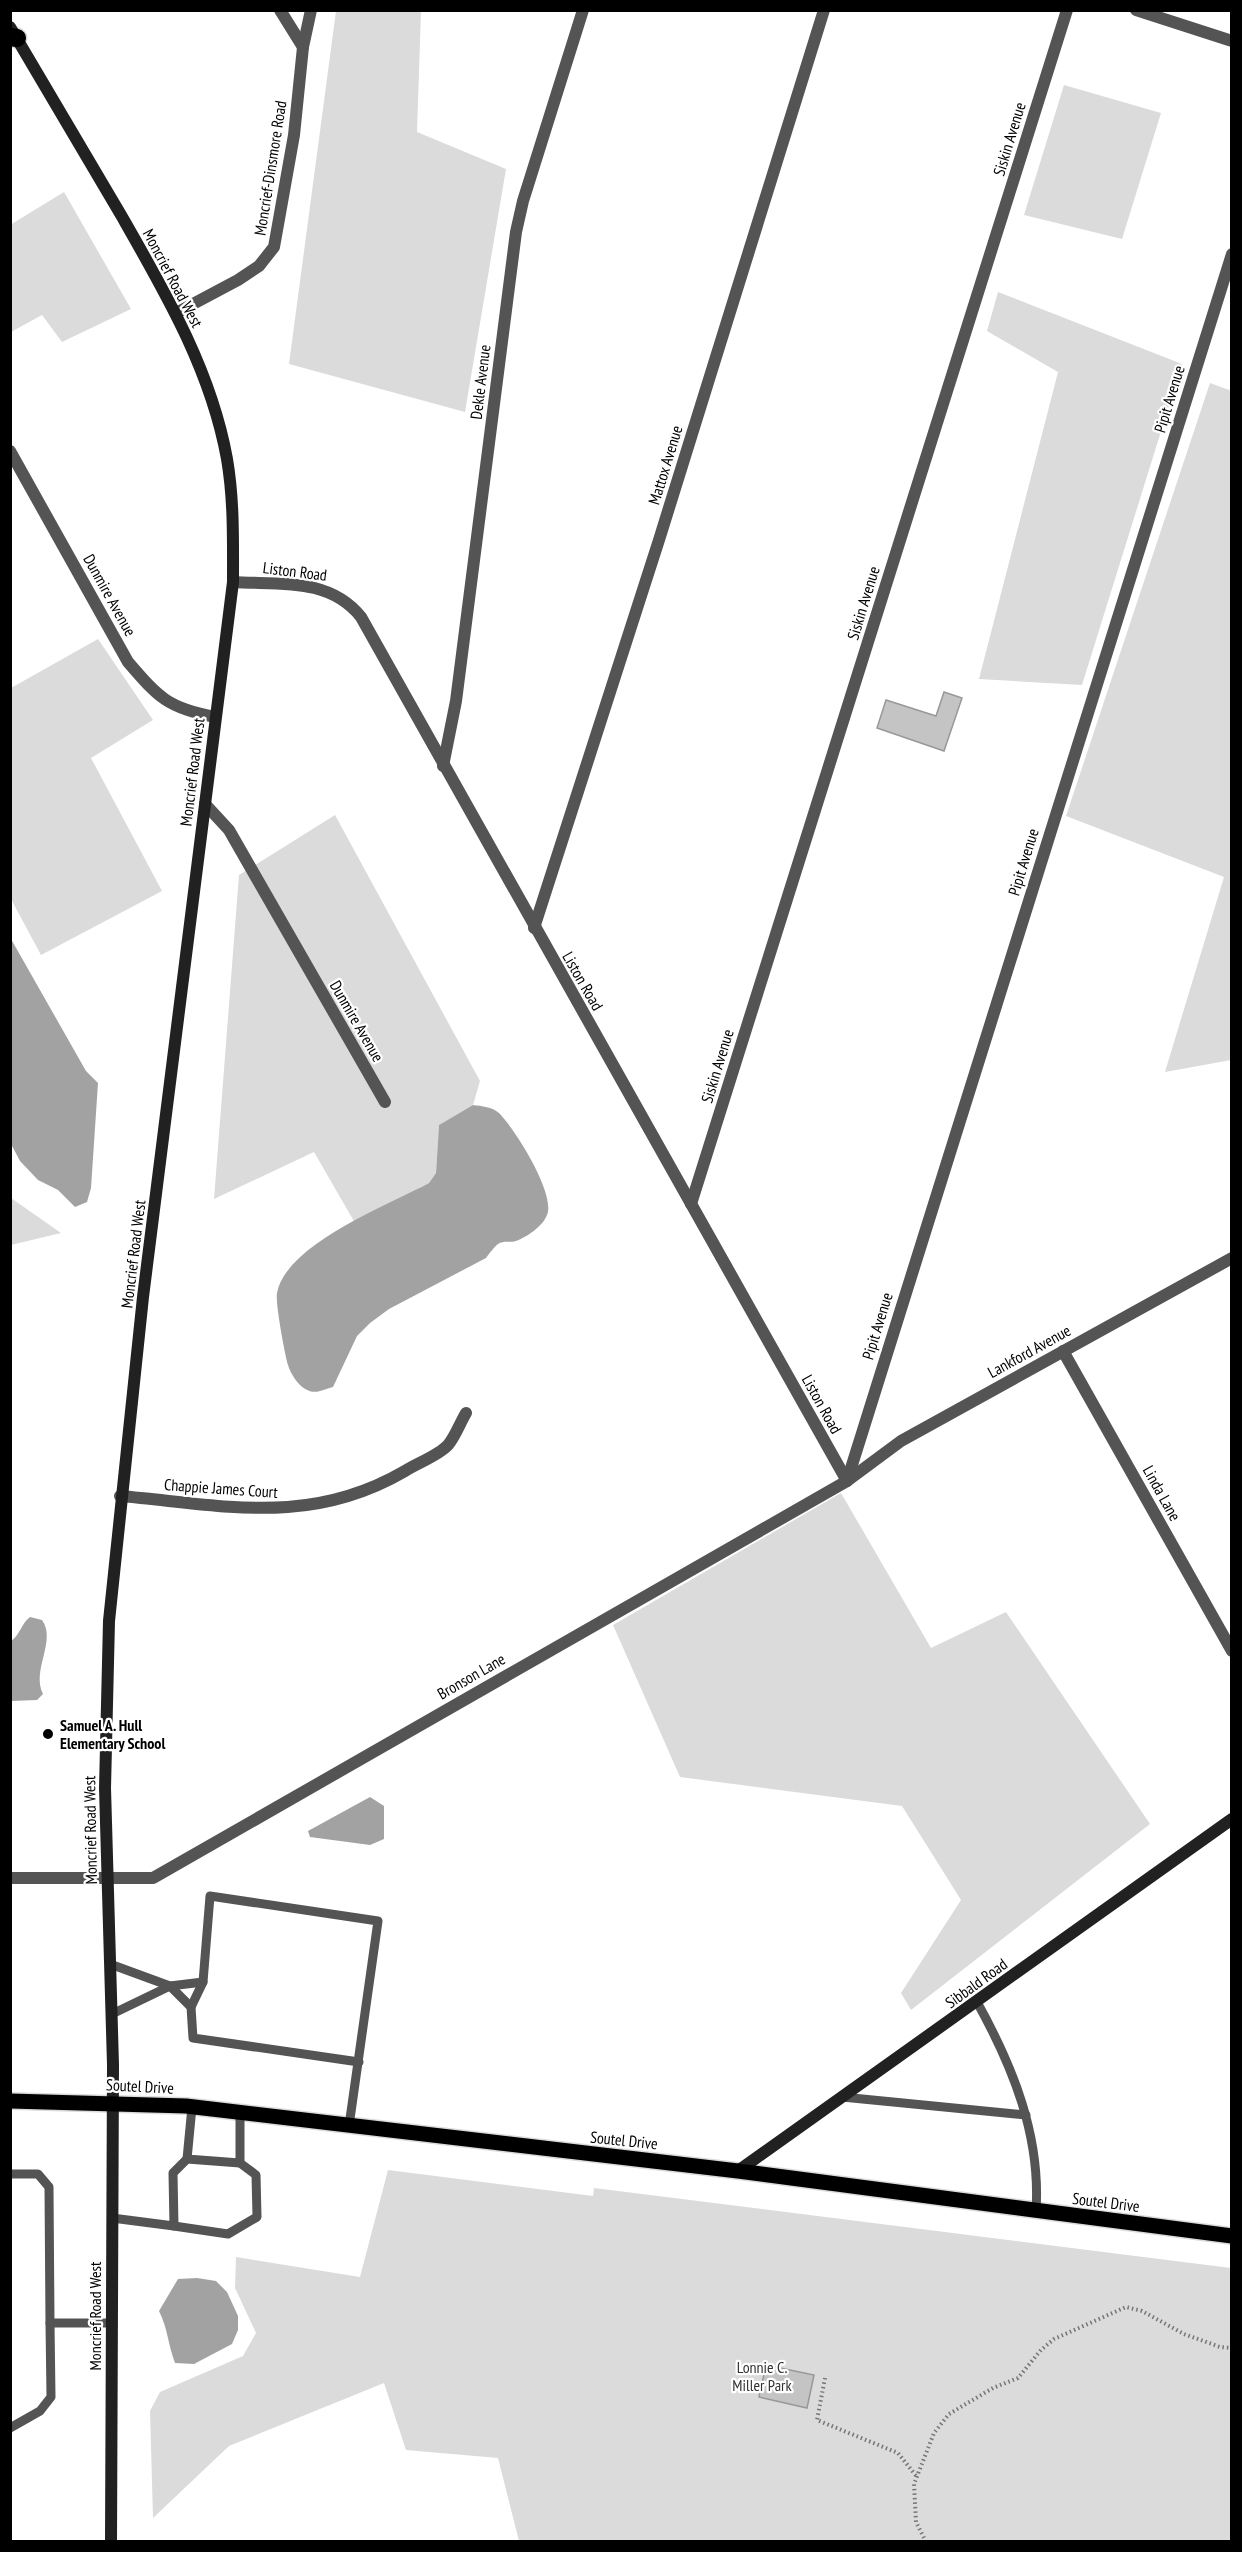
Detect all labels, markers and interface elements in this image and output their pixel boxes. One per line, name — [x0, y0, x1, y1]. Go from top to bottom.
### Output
street label: Moncrief-Dinsmore Road — [249, 99, 291, 237]
street label: Siskin Avenue — [988, 100, 1030, 178]
street label: Moncrief Road West — [139, 225, 208, 331]
street label: Dekle Avenue — [466, 344, 494, 420]
street label: Pipit Avenue — [1149, 363, 1189, 435]
street label: Mattox Avenue — [644, 423, 686, 507]
street label: Dunmire Avenue — [79, 550, 141, 640]
street label: Liston Road — [262, 557, 328, 585]
street label: Siskin Avenue — [842, 564, 884, 642]
street label: Moncrief Road West — [175, 716, 209, 827]
street label: Pipit Avenue — [1003, 826, 1043, 898]
street label: Liston Road — [558, 948, 608, 1014]
street label: Dunmire Avenue — [326, 977, 388, 1065]
street label: Siskin Avenue — [696, 1027, 738, 1105]
street label: Moncrief Road West — [116, 1198, 150, 1309]
street label: Pipit Avenue — [857, 1290, 897, 1362]
street label: Lankford Avenue — [984, 1320, 1074, 1382]
street label: Liston Road — [798, 1371, 846, 1437]
street label: Linda Lane — [1139, 1462, 1185, 1524]
street label: Chappie James Court — [163, 1474, 279, 1502]
street label: Bronson Lane — [434, 1649, 508, 1703]
place label: Samuel A. Hull Elementary School — [60, 1715, 165, 1753]
marker: Samuel A. Hull Elementary School — [41, 1727, 55, 1741]
street label: Moncrief Road West — [79, 1775, 101, 1885]
street label: Sibbald Road — [941, 1954, 1011, 2012]
street label: Soutel Drive — [106, 2074, 174, 2098]
street label: Soutel Drive — [589, 2127, 659, 2153]
street label: Soutel Drive — [1071, 2188, 1141, 2216]
street label: Moncrief Road West — [85, 2261, 105, 2370]
park label: Lonnie C. Miller Park — [732, 2357, 792, 2395]

